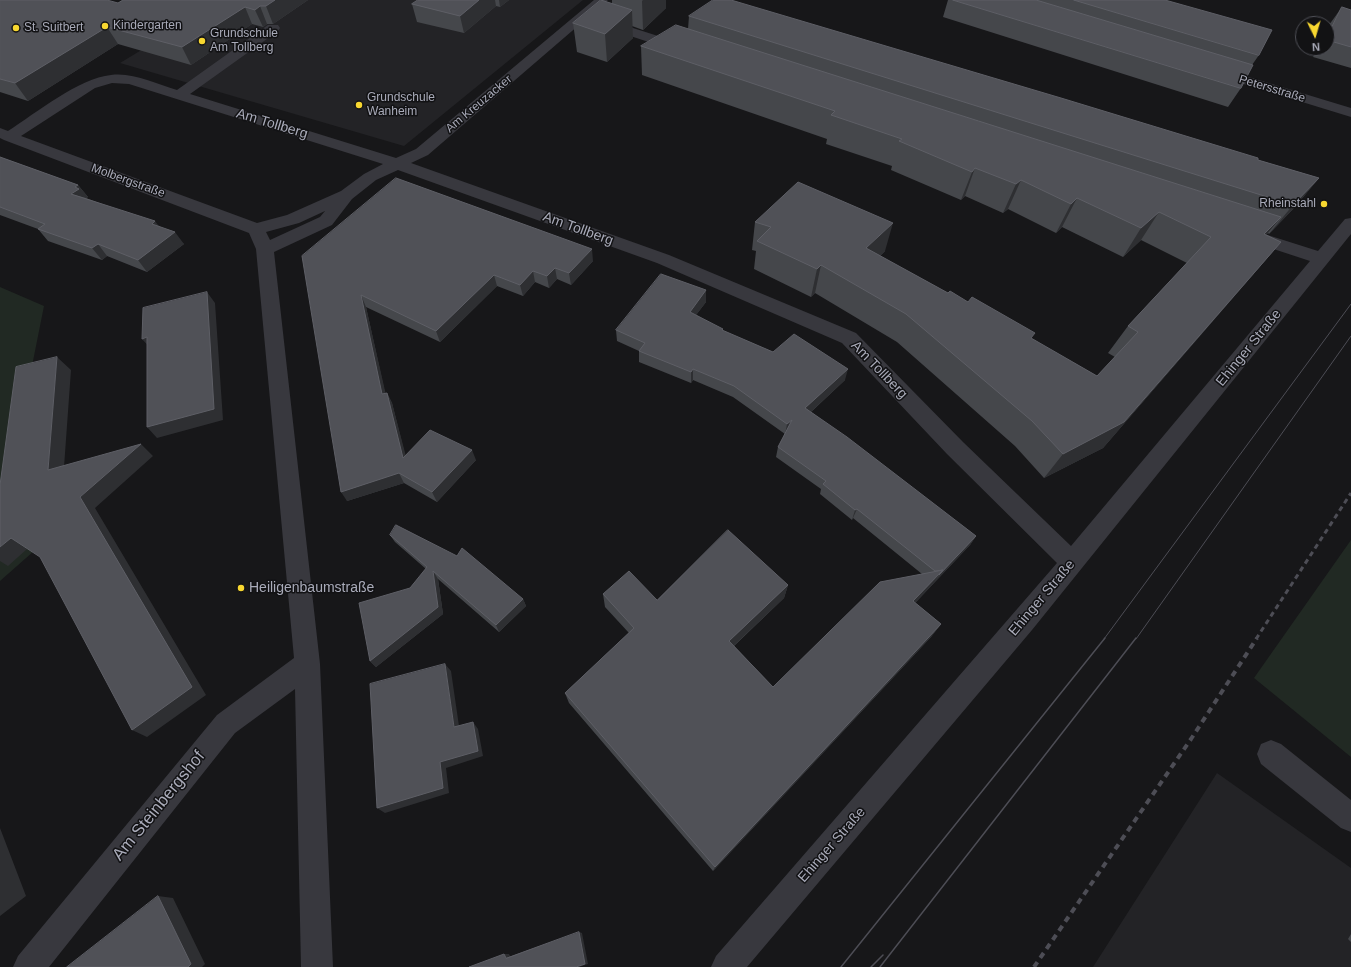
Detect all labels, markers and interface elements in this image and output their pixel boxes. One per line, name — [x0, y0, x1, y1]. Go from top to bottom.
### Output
north arrow — [1295, 16, 1335, 56]
place label: Kindergarten — [113, 19, 182, 33]
place label: St. Suitbert — [24, 21, 83, 35]
marker: Kindergarten — [100, 21, 110, 31]
marker: St. Suitbert — [11, 23, 21, 33]
place label: Grundschule Am Tollberg — [210, 27, 278, 55]
marker: Grundschule Am Tollberg — [197, 36, 207, 46]
text: N — [1311, 41, 1320, 53]
street label: Am Kreuzacker — [443, 72, 515, 136]
street label: Petersstraße — [1237, 72, 1307, 106]
place label: Grundschule Wanheim — [367, 91, 435, 119]
marker: Grundschule Wanheim — [354, 100, 364, 110]
street label: Am Tollberg — [234, 105, 310, 143]
street label: Molbergstraße — [89, 161, 167, 201]
place label: Rheinstahl — [1259, 197, 1316, 211]
marker: Rheinstahl — [1319, 199, 1329, 209]
street label: Am Tollberg — [540, 208, 616, 250]
street label: Ehinger Straße — [1213, 306, 1285, 390]
street label: Am Tollberg — [847, 338, 911, 402]
street label: Ehinger Straße — [1005, 557, 1079, 639]
place label: Heiligenbaumstraße — [249, 580, 374, 596]
marker: Heiligenbaumstraße — [236, 583, 246, 593]
street label: Am Steinbergshof — [109, 747, 209, 865]
street label: Ehinger Straße — [795, 804, 869, 886]

